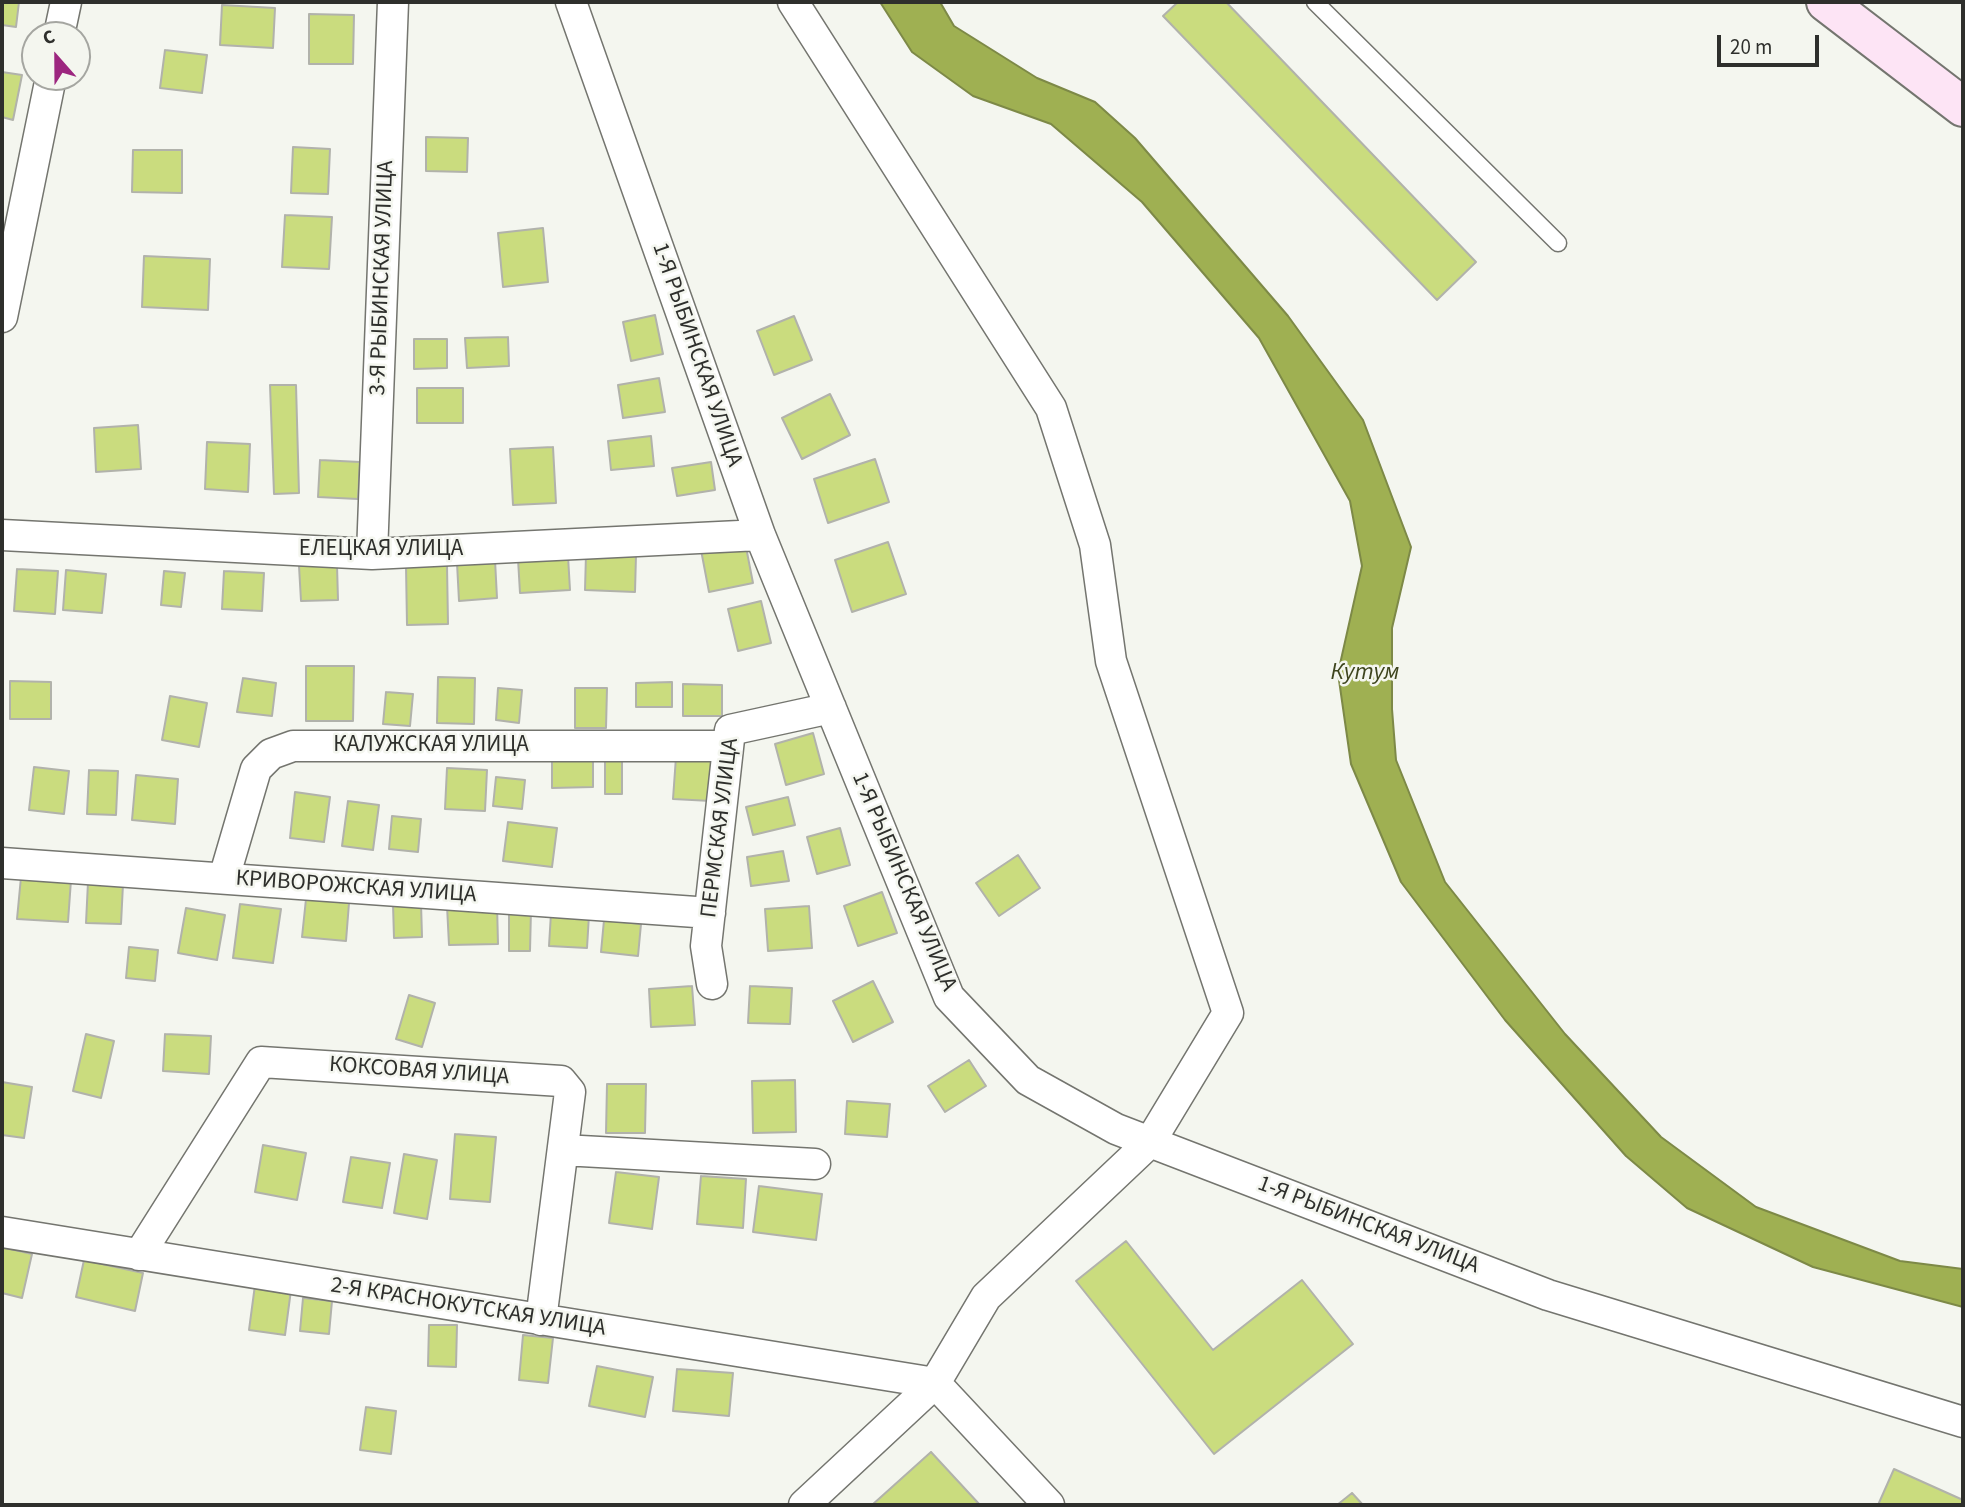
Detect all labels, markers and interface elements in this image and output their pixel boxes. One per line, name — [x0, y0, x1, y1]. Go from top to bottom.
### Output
north arrow — [21, 21, 91, 91]
scale bar — [1720, 21, 1822, 65]
text: С — [39, 23, 59, 52]
text: 20 m — [1730, 32, 1772, 62]
street label: 3-Я РЫБИНСКАЯ УЛИЦА — [365, 160, 401, 396]
street label: 1-Я РЫБИНСКАЯ УЛИЦА — [645, 239, 747, 471]
street label: ЕЛЕЦКАЯ УЛИЦА — [299, 536, 463, 564]
water label: Кутум — [1330, 660, 1400, 688]
street label: КАЛУЖСКАЯ УЛИЦА — [333, 732, 529, 760]
street label: ПЕРМСКАЯ УЛИЦА — [696, 737, 746, 919]
street label: 1-Я РЫБИНСКАЯ УЛИЦА — [844, 768, 962, 996]
street label: КРИВОРОЖСКАЯ УЛИЦА — [235, 866, 477, 910]
street label: КОКСОВАЯ УЛИЦА — [328, 1052, 510, 1092]
street label: 1-Я РЫБИНСКАЯ УЛИЦА — [1253, 1171, 1483, 1281]
street label: 2-Я КРАСНОКУТСКАЯ УЛИЦА — [329, 1273, 607, 1343]

